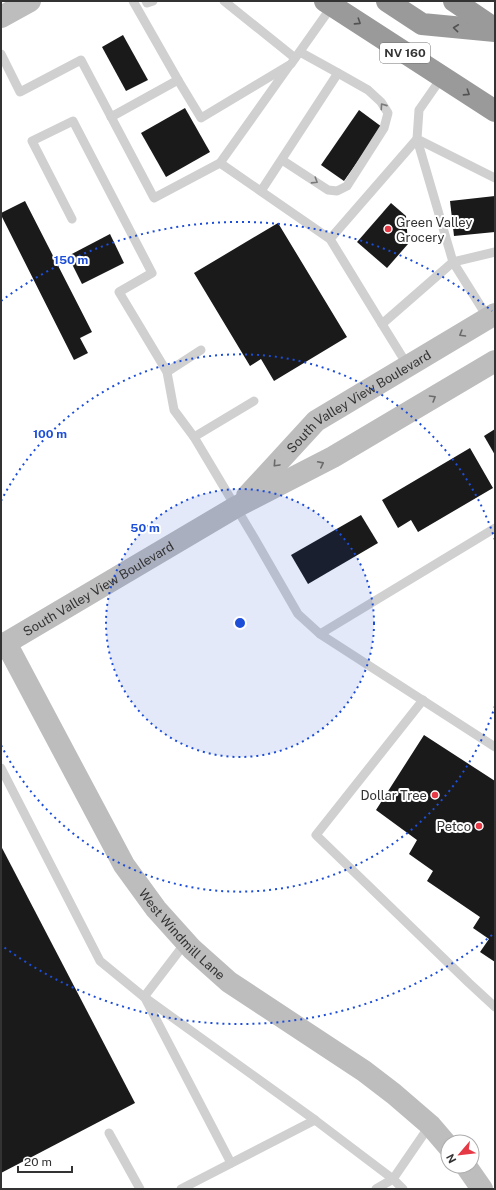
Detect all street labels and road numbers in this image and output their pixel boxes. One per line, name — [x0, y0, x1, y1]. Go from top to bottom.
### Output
road number: NV 160 — [380, 43, 430, 63]
street label: South Valley View Boulevard — [283, 347, 433, 456]
street label: South Valley View Boulevard — [20, 538, 176, 639]
street label: West Windmill Lane — [136, 886, 228, 983]

